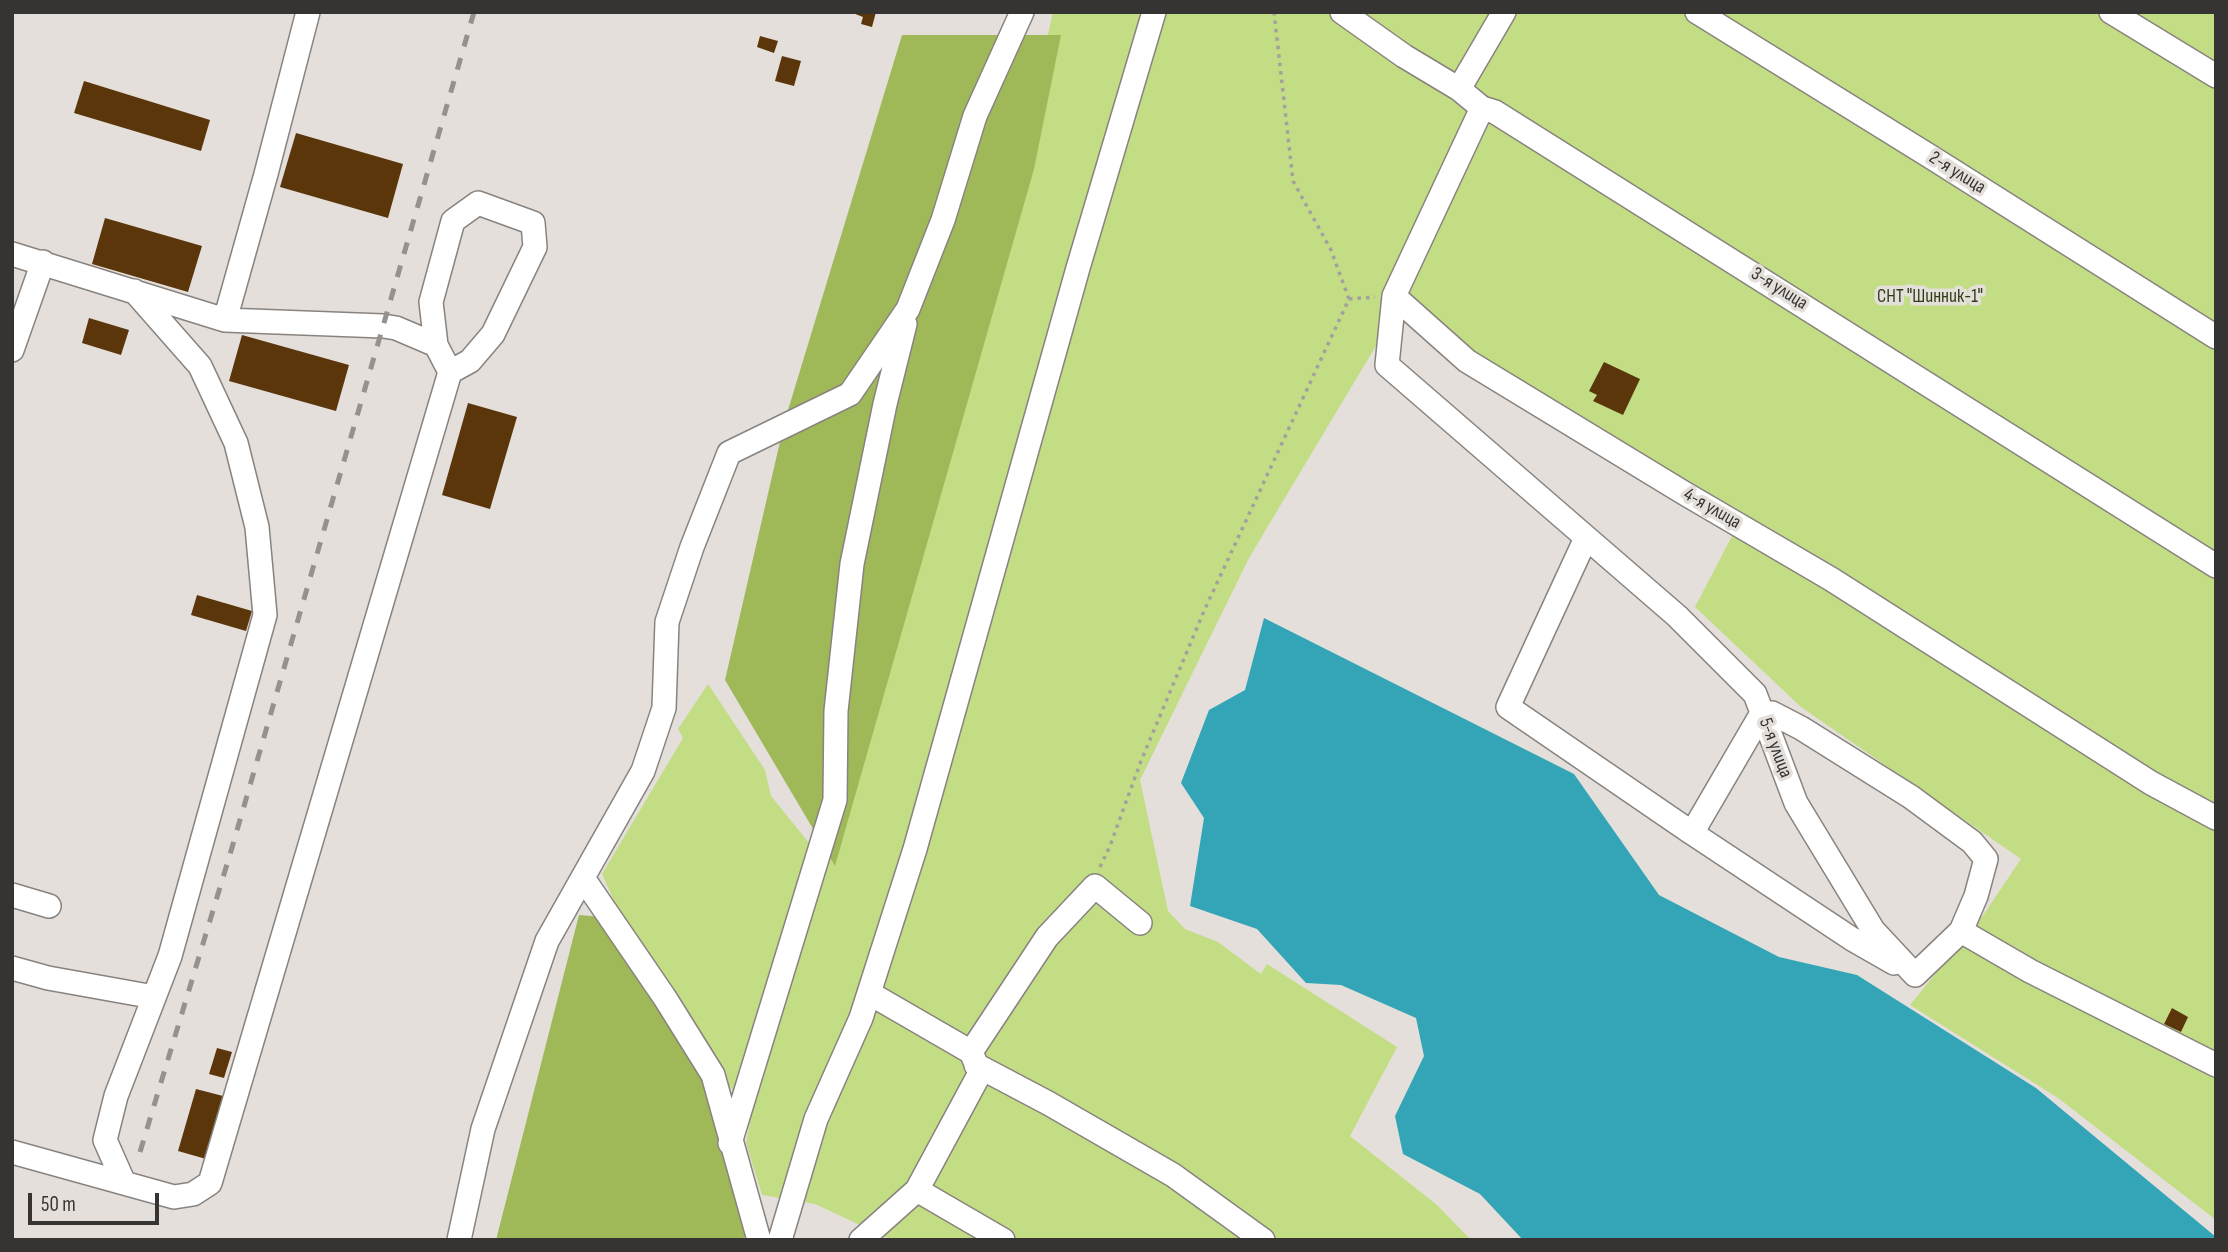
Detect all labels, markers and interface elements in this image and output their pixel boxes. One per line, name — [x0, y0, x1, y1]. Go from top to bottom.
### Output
street label: 2-я улица — [1925, 147, 1989, 199]
street label: 3-я улица — [1746, 263, 1812, 315]
park label: СНТ "Шинник-1" — [1877, 286, 1983, 308]
street label: 4-я улица — [1679, 484, 1745, 534]
street label: 5-я улица — [1753, 715, 1797, 781]
scale bar — [32, 1178, 163, 1222]
text: 50 m — [41, 1192, 76, 1217]

